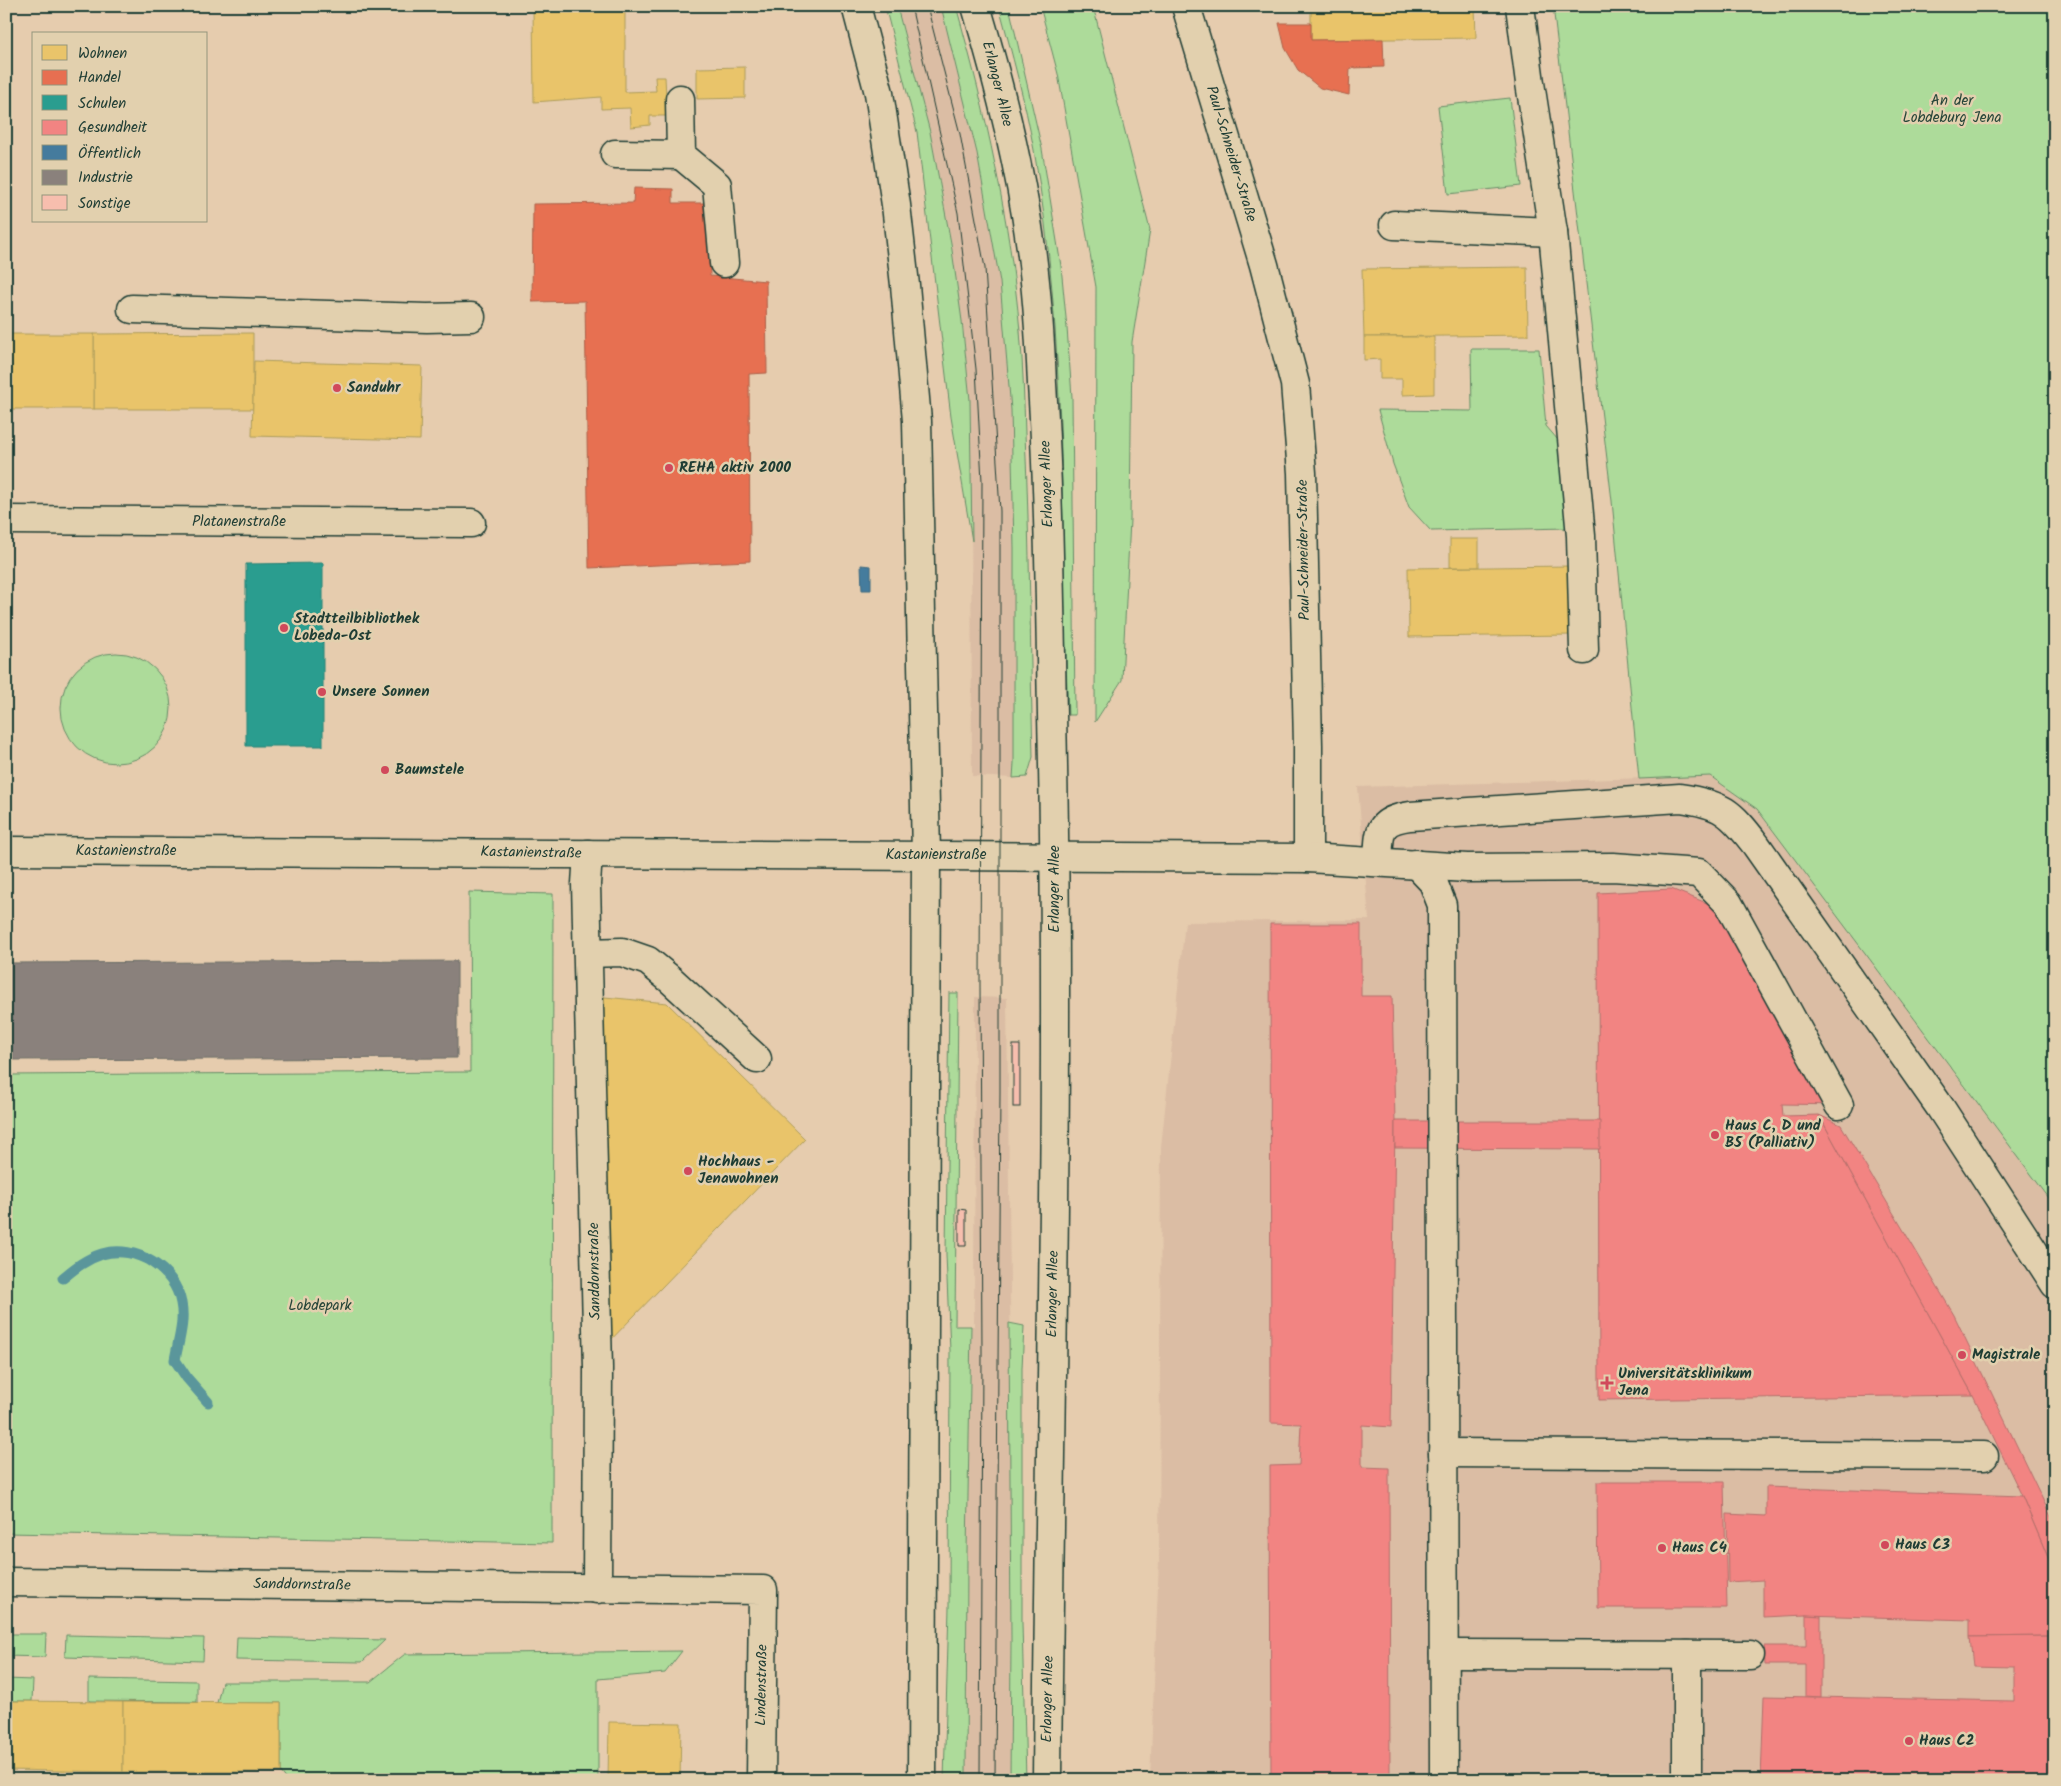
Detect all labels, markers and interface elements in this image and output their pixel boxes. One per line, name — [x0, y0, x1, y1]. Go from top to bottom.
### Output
legend — [32, 32, 208, 222]
street label: Erlanger Allee — [975, 39, 1019, 129]
text: Wohnen — [78, 42, 127, 66]
text: Handel — [78, 66, 121, 90]
street label: Paul-Schneider-Straße — [1199, 83, 1263, 225]
park label: An der Lobdeburg Jena — [1902, 89, 2002, 130]
text: Schulen — [78, 92, 126, 116]
text: Gesundheit — [78, 116, 147, 140]
text: Öffentlich — [78, 142, 141, 166]
text: Industrie — [78, 166, 133, 190]
text: Sonstige — [78, 192, 131, 216]
place label: Sanduhr — [347, 376, 401, 400]
marker: Sanduhr — [331, 382, 343, 394]
street label: Erlanger Allee — [1033, 440, 1061, 528]
place label: REHA aktiv 2000 — [679, 456, 791, 480]
marker: REHA aktiv 2000 — [663, 462, 675, 474]
street label: Paul-Schneider-Straße — [1291, 479, 1317, 621]
street label: Platanenstraße — [192, 510, 286, 534]
place label: Stadtteilbibliothek Lobeda-Ost — [294, 607, 420, 648]
marker: Stadtteilbibliothek Lobeda-Ost — [278, 622, 290, 634]
place label: Unsere Sonnen — [332, 680, 429, 704]
marker: Unsere Sonnen — [316, 686, 328, 698]
place label: Baumstele — [395, 758, 465, 782]
marker: Baumstele — [379, 764, 391, 776]
street label: Kastanienstraße — [75, 839, 177, 863]
street label: Kastanienstraße — [480, 840, 582, 866]
street label: Kastanienstraße — [885, 843, 987, 867]
street label: Erlanger Allee — [1043, 845, 1067, 933]
place label: Haus C, D und B5 (Palliativ) — [1725, 1114, 1822, 1155]
marker: Haus C, D und B5 (Palliativ) — [1709, 1129, 1721, 1141]
place label: Hochhaus - Jenawohnen — [698, 1150, 778, 1191]
marker: Hochhaus - Jenawohnen — [682, 1165, 694, 1177]
street label: Sanddornstraße — [582, 1222, 608, 1320]
street label: Erlanger Allee — [1040, 1250, 1066, 1338]
park label: Lobdepark — [288, 1294, 353, 1318]
place label: Magistrale — [1972, 1343, 2041, 1367]
marker: Magistrale — [1956, 1349, 1968, 1361]
place label: Universitätsklinikum Jena — [1618, 1362, 1752, 1403]
marker: Universitätsklinikum Jena — [1600, 1376, 1614, 1390]
place label: Haus C3 — [1895, 1533, 1950, 1557]
place label: Haus C4 — [1672, 1536, 1727, 1560]
marker: Haus C3 — [1879, 1539, 1891, 1551]
marker: Haus C4 — [1656, 1542, 1668, 1554]
street label: Sanddornstraße — [253, 1572, 351, 1598]
street label: Lindenstraße — [749, 1644, 775, 1726]
street label: Erlanger Allee — [1035, 1655, 1061, 1743]
place label: Haus C2 — [1919, 1729, 1975, 1753]
marker: Haus C2 — [1903, 1735, 1915, 1747]

